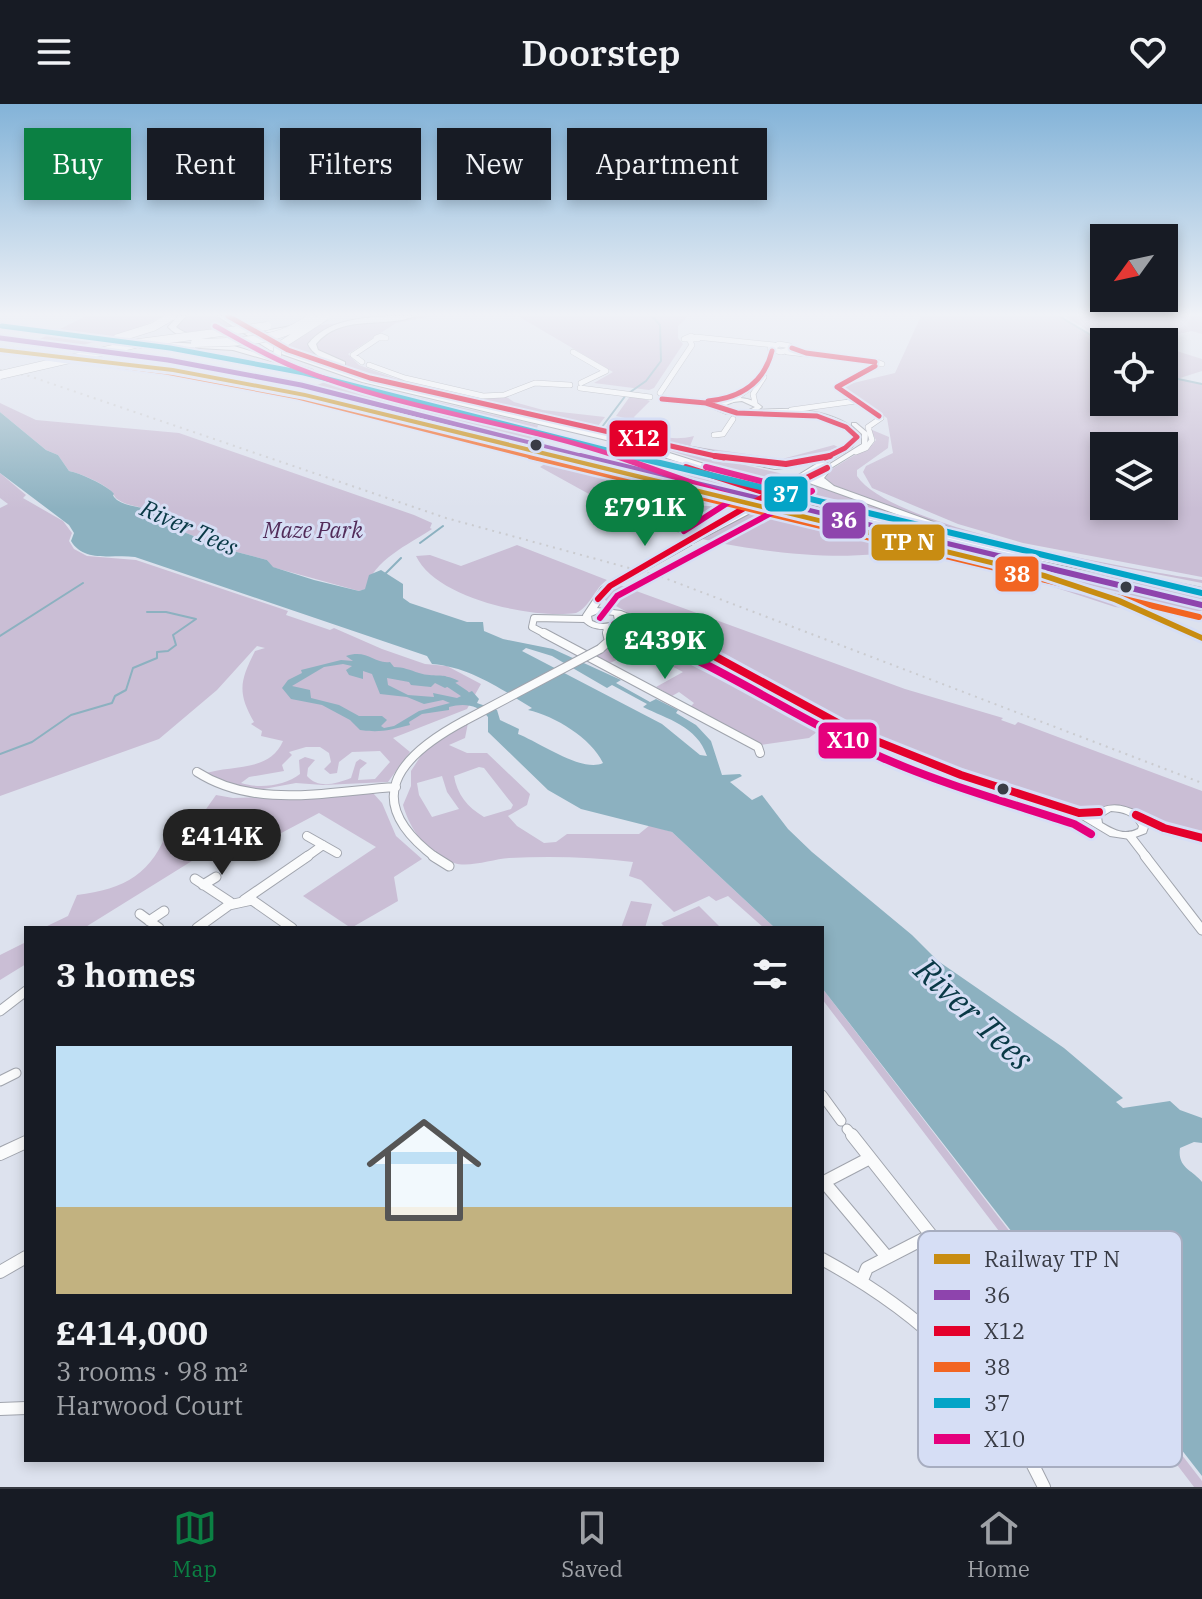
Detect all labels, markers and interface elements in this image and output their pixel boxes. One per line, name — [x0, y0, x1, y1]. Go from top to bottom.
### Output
text: Doorstep — [521, 29, 681, 76]
icon: menu — [32, 30, 76, 74]
icon: heart — [1126, 30, 1170, 74]
chip: Buy — [24, 128, 131, 200]
chip: Rent — [147, 128, 264, 200]
chip: Filters — [280, 128, 421, 200]
chip: New — [437, 128, 551, 200]
chip: Apartment — [567, 128, 767, 200]
north arrow — [1090, 224, 1178, 312]
map controls — [1090, 224, 1178, 520]
button: locate — [1090, 328, 1178, 416]
line badge: X12 — [608, 419, 669, 458]
text: X12 — [618, 423, 660, 452]
button: layers — [1090, 432, 1178, 520]
unlabelled marker — [528, 437, 544, 453]
line badge: 37 — [763, 475, 809, 513]
text: 37 — [773, 479, 799, 508]
pin: £791K — [589, 480, 701, 548]
text: £791K — [604, 489, 686, 523]
water label: River Tees — [135, 491, 243, 563]
line badge: 36 — [821, 501, 867, 540]
text: 36 — [831, 505, 857, 534]
park label: Maze Park — [262, 515, 363, 544]
line badge: TP N — [870, 523, 946, 562]
text: TP N — [881, 527, 935, 556]
line badge: 38 — [994, 555, 1040, 593]
text: 38 — [1004, 559, 1030, 588]
unlabelled marker — [1118, 579, 1134, 595]
pin: £439K — [609, 613, 721, 681]
text: £439K — [624, 622, 706, 656]
line badge: X10 — [817, 721, 878, 760]
text: X10 — [827, 725, 869, 754]
unlabelled marker — [995, 781, 1011, 797]
pin: £414K — [166, 809, 278, 877]
text: £414K — [181, 818, 263, 852]
water label: River Tees — [905, 947, 1043, 1079]
text: 3 homes — [56, 952, 196, 996]
icon: filters — [748, 952, 792, 996]
icon: home — [352, 1098, 496, 1242]
legend — [918, 1231, 1182, 1467]
text: Railway TP N — [984, 1244, 1120, 1273]
text: 36 — [984, 1280, 1010, 1309]
text: £414,000 — [56, 1310, 208, 1354]
text: X12 — [984, 1316, 1025, 1345]
text: 38 — [984, 1352, 1010, 1381]
text: 3 rooms · 98 m² — [56, 1354, 248, 1388]
text: Harwood Court — [56, 1388, 243, 1422]
text: 37 — [984, 1388, 1010, 1417]
text: X10 — [984, 1424, 1025, 1453]
tab: Map — [172, 1506, 217, 1583]
tab: Saved — [561, 1506, 623, 1583]
tab: Home — [967, 1506, 1030, 1583]

